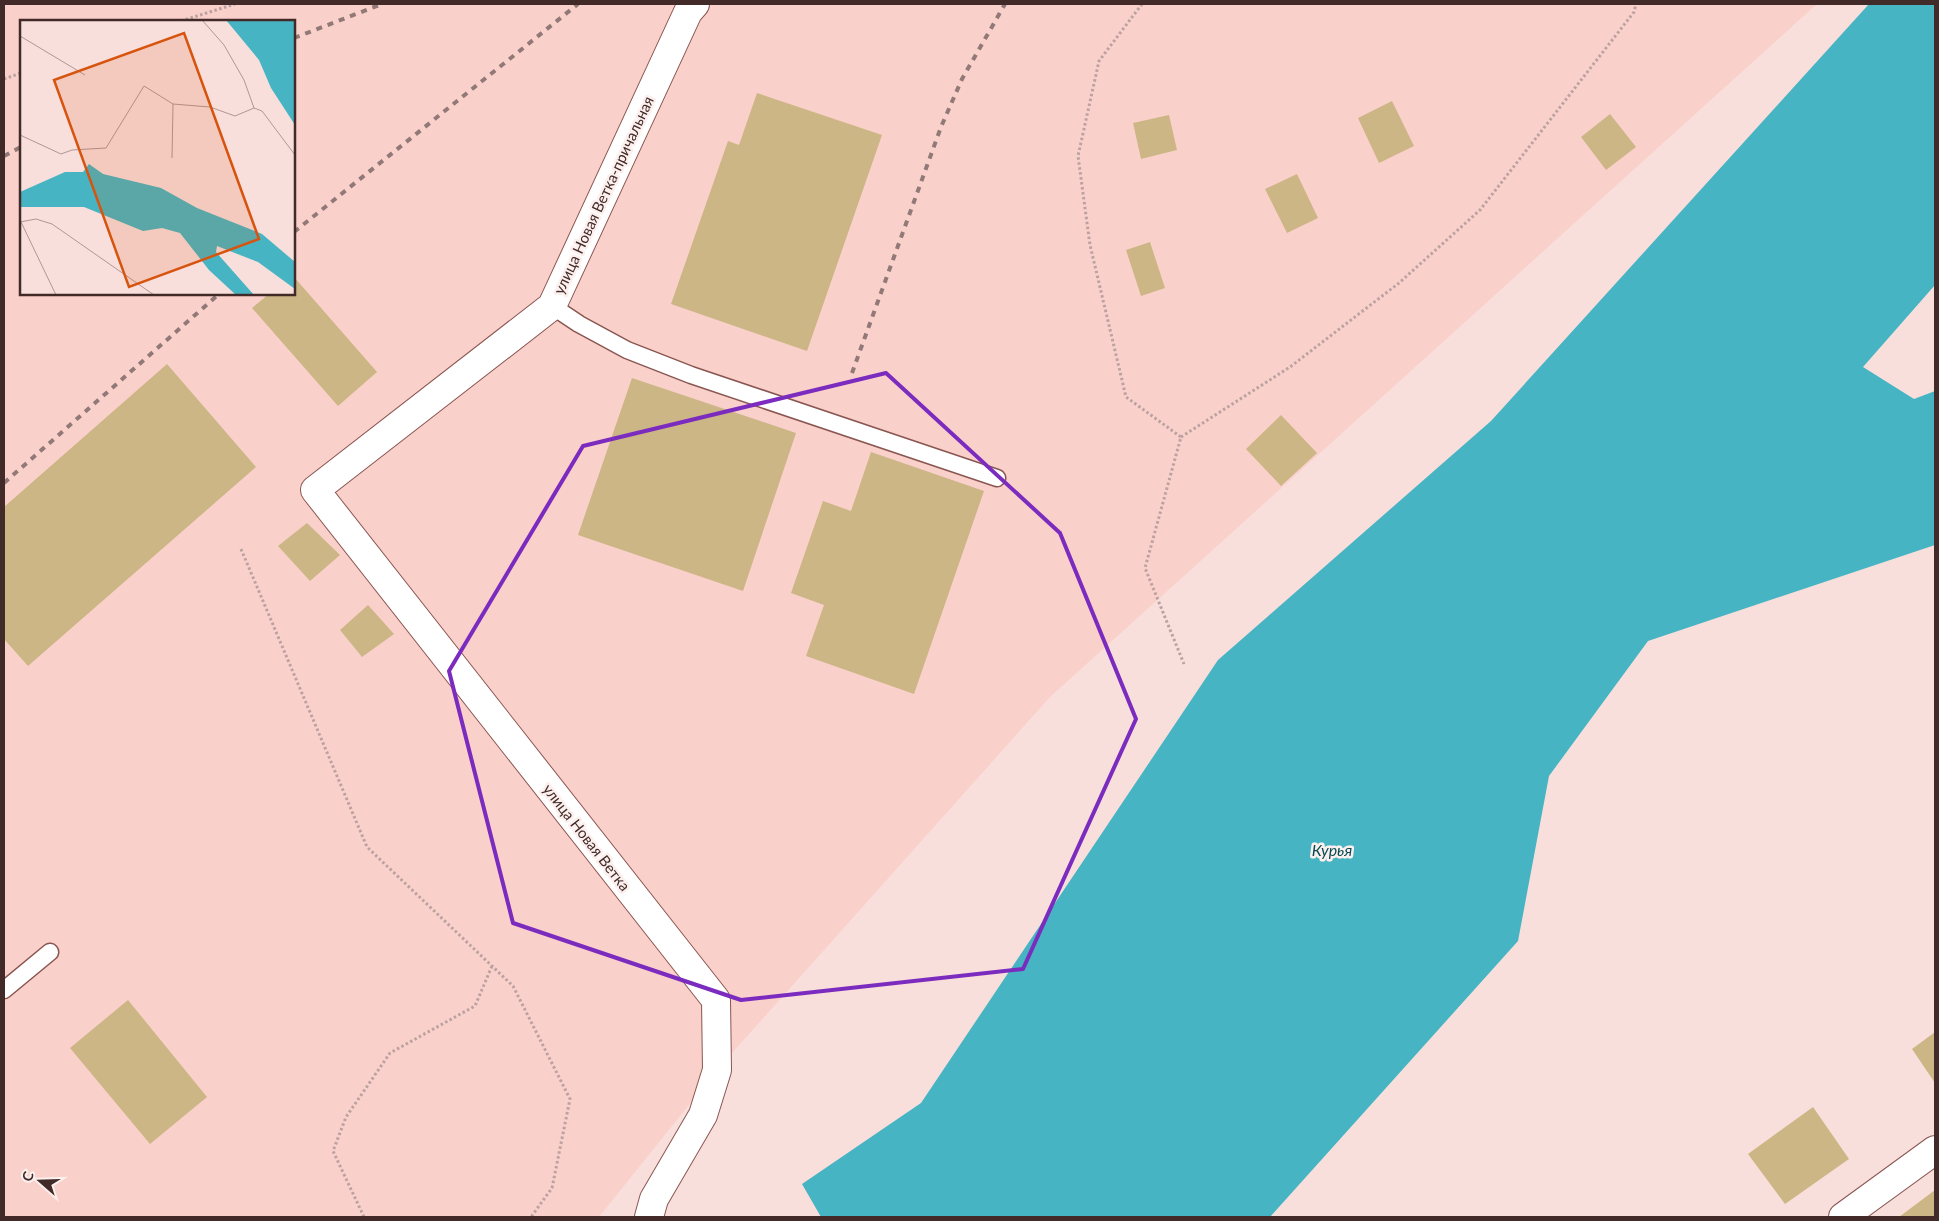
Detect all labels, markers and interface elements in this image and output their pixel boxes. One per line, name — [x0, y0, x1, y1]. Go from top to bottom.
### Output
inset map — [20, 20, 295, 295]
street label: улица Новая Ветка-причальная — [549, 93, 657, 297]
street label: улица Новая Ветка — [540, 780, 634, 894]
water label: Курья — [1312, 840, 1352, 859]
north arrow — [15, 1156, 65, 1206]
text: С — [18, 1168, 37, 1184]

